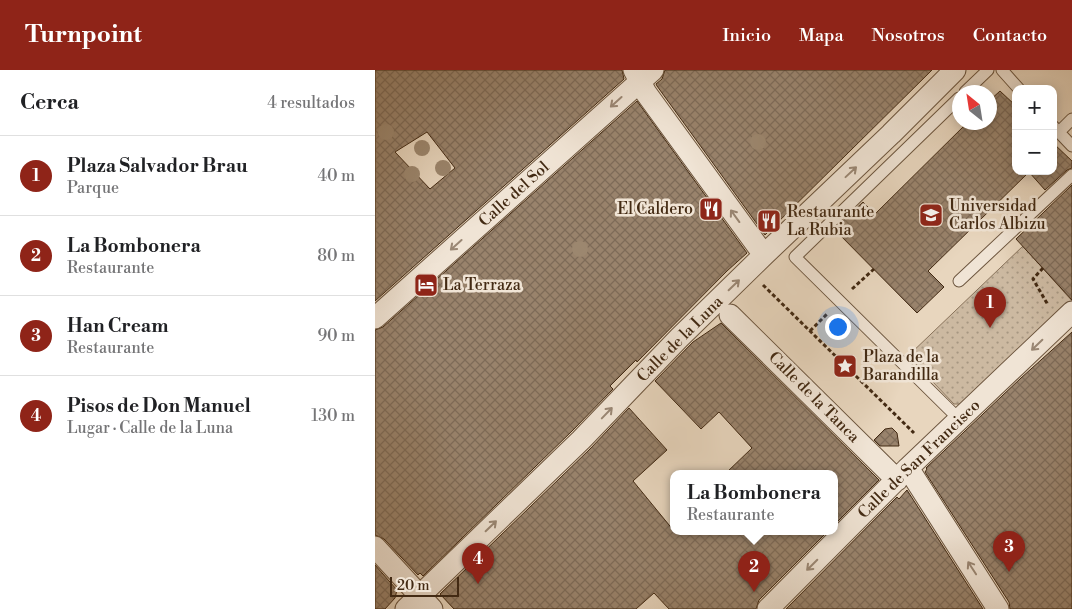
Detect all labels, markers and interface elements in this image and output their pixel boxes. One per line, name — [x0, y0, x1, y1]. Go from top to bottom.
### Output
text: Turnpoint — [25, 20, 142, 50]
text: Inicio — [722, 24, 771, 47]
text: Mapa — [799, 24, 844, 47]
text: Nosotros — [872, 24, 945, 47]
text: Contacto — [973, 24, 1047, 47]
north arrow — [952, 85, 997, 130]
map controls — [1012, 85, 1057, 175]
button: + — [1012, 85, 1057, 130]
text: Cerca — [20, 90, 79, 116]
text: 4 resultados — [267, 93, 355, 113]
one-way arrow — [610, 96, 623, 108]
button: − — [1012, 130, 1057, 175]
text: Plaza Salvador Brau — [67, 154, 248, 178]
street label: Calle del Sol — [475, 157, 554, 231]
text: 1 — [32, 166, 40, 186]
text: 40 m — [318, 166, 355, 186]
one-way arrow — [845, 166, 857, 178]
text: Parque — [67, 178, 119, 198]
restaurant icon: El Caldero — [698, 196, 724, 222]
place label: Universidad Carlos Albizu — [949, 196, 1046, 234]
place label: El Caldero — [617, 199, 693, 219]
place label: Restaurante La Rubia — [787, 202, 874, 240]
school or university icon: Universidad Carlos Albizu — [918, 202, 944, 228]
restaurant icon: Restaurante La Rubia — [756, 208, 782, 234]
one-way arrow — [730, 209, 740, 223]
text: La Bombonera — [67, 234, 201, 258]
one-way arrow — [450, 239, 463, 250]
text: 2 — [31, 246, 41, 266]
text: 80 m — [317, 246, 355, 266]
text: Restaurante — [67, 258, 154, 278]
hotel icon: La Terraza — [413, 272, 439, 298]
place label: La Terraza — [443, 275, 522, 295]
one-way arrow — [728, 279, 740, 291]
pin: 1 — [974, 287, 1006, 328]
street label: Calle de la Luna — [633, 291, 728, 386]
text: Han Cream — [67, 314, 168, 338]
your location — [825, 314, 851, 340]
text: 3 — [31, 326, 41, 346]
text: 90 m — [317, 326, 355, 346]
text: Restaurante — [67, 338, 154, 358]
one-way arrow — [1030, 339, 1043, 351]
street label: Calle de la Tanca — [764, 347, 864, 447]
place label: Plaza de la Barandilla — [862, 347, 940, 385]
place icon: Plaza de la Barandilla — [832, 353, 858, 379]
text: Pisos de Don Manuel — [67, 394, 251, 418]
street label: Calle de San Francisco — [854, 395, 984, 523]
text: 4 — [31, 406, 41, 426]
text: 130 m — [311, 406, 355, 426]
one-way arrow — [601, 406, 613, 419]
text: Lugar · Calle de la Luna — [67, 418, 233, 438]
popup — [670, 470, 838, 535]
text: La Bombonera — [687, 481, 821, 505]
text: Restaurante — [687, 505, 775, 525]
one-way arrow — [485, 520, 497, 532]
pin: 3 — [993, 531, 1025, 572]
pin: 4 — [462, 543, 494, 584]
pin: 2 — [738, 551, 770, 592]
one-way arrow — [806, 559, 818, 571]
one-way arrow — [966, 561, 977, 575]
scale bar — [390, 574, 459, 597]
text: 20 m — [397, 577, 429, 595]

